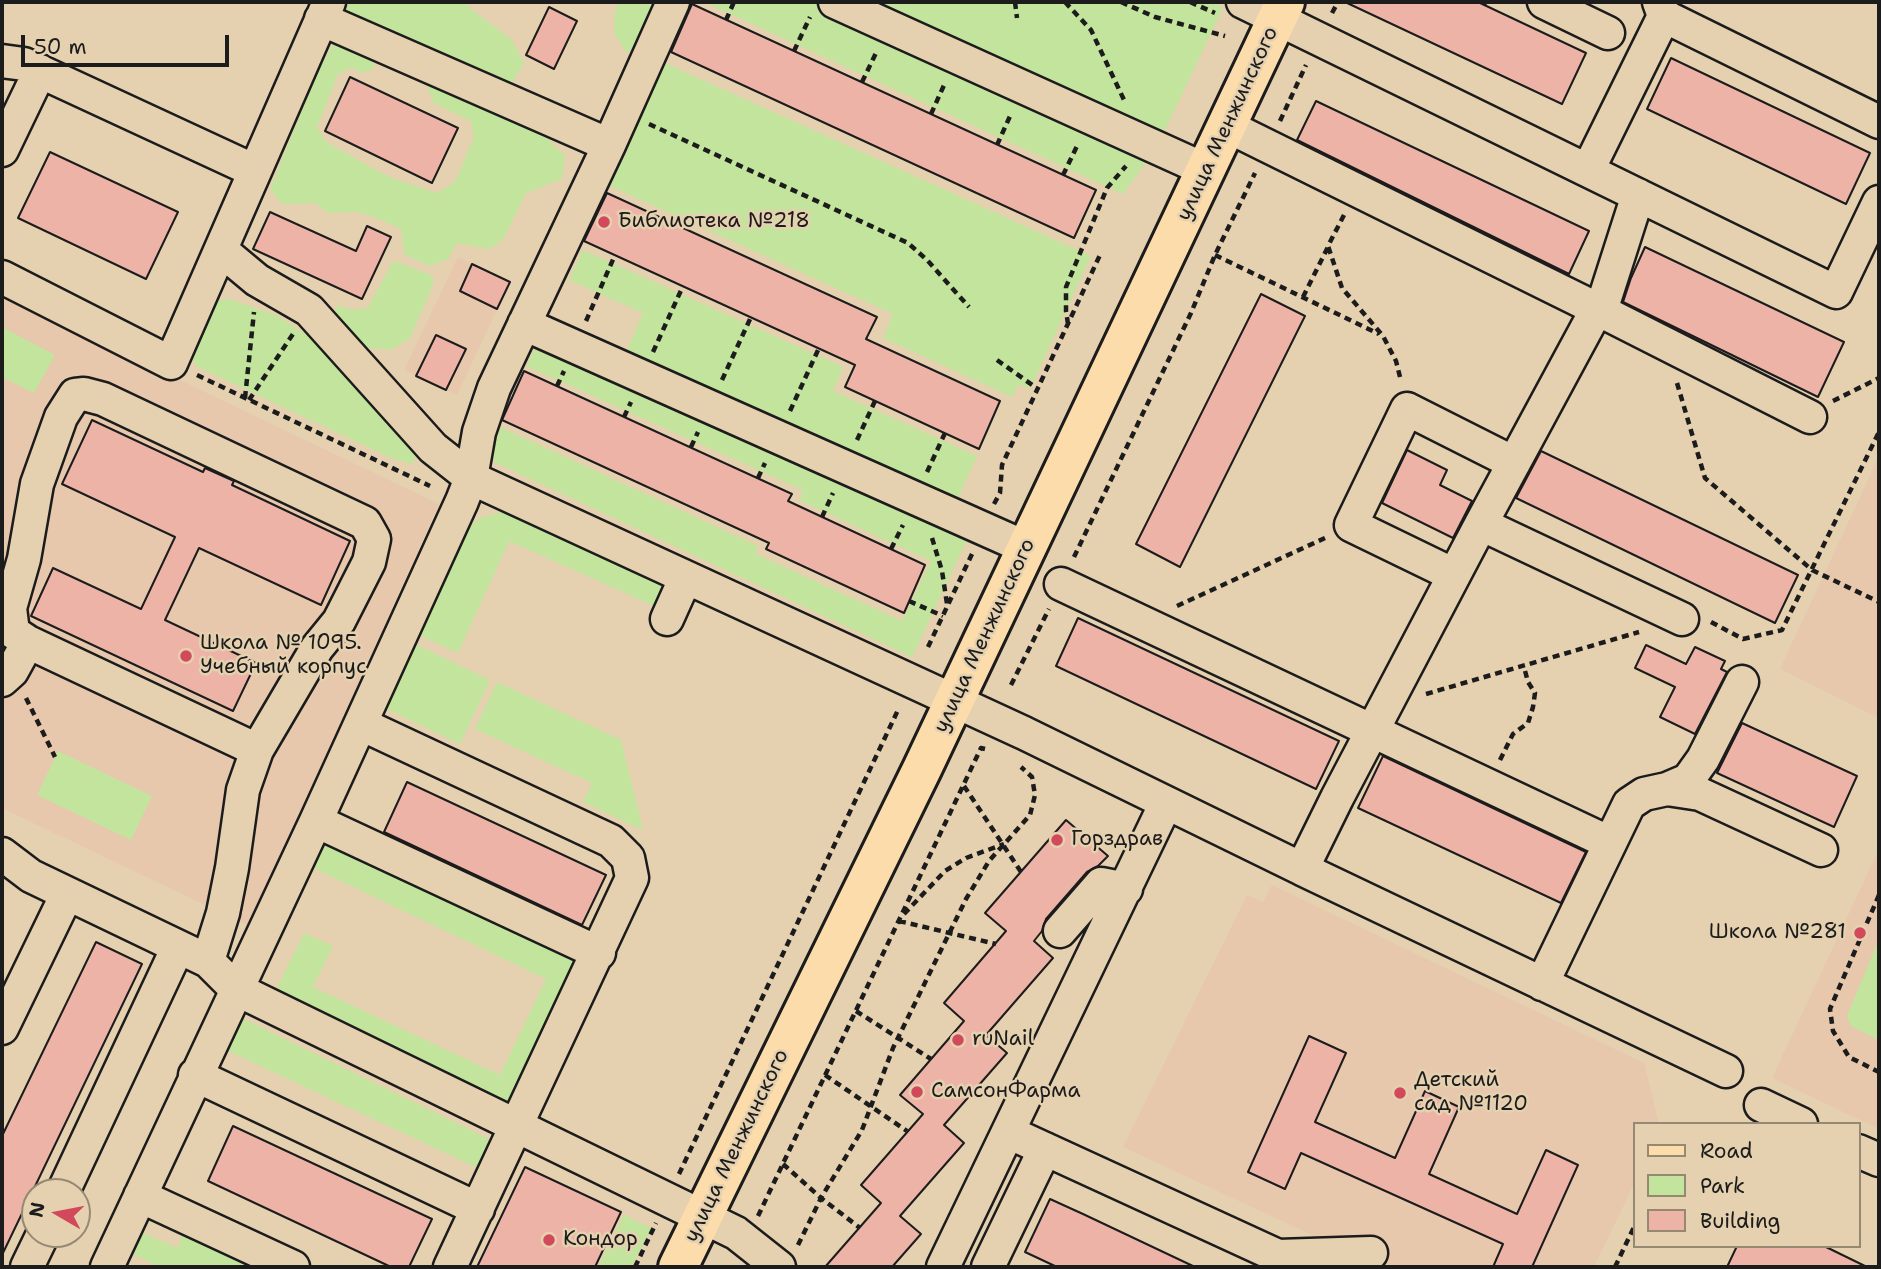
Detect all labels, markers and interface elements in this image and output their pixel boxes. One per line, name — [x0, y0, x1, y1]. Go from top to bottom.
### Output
scale bar — [24, 21, 233, 65]
street label: улица Менжинского — [1172, 23, 1284, 225]
text: 50 m — [34, 33, 87, 61]
place label: Библиотека №218 — [618, 209, 810, 235]
marker: Библиотека №218 — [596, 214, 612, 230]
street label: улица Менжинского — [929, 535, 1041, 737]
place label: Школа № 1095. Учебный корпус — [200, 631, 367, 681]
marker: Школа № 1095. Учебный корпус — [178, 648, 194, 664]
place label: Горздрав — [1071, 827, 1163, 853]
marker: Горздрав — [1049, 832, 1065, 848]
place label: Школа №281 — [1709, 920, 1846, 946]
marker: Школа №281 — [1852, 925, 1868, 941]
place label: ruNail — [972, 1027, 1034, 1053]
marker: ruNail — [950, 1032, 966, 1048]
street label: улица Менжинского — [679, 1045, 795, 1247]
place label: Детский сад №1120 — [1414, 1068, 1528, 1118]
place label: СамсонФарма — [931, 1079, 1081, 1105]
marker: СамсонФарма — [909, 1084, 925, 1100]
marker: Детский сад №1120 — [1392, 1085, 1408, 1101]
legend — [1632, 1122, 1860, 1248]
text: Road — [1700, 1137, 1753, 1165]
text: Park — [1700, 1172, 1745, 1200]
north arrow — [21, 1178, 91, 1248]
text: N — [23, 1200, 50, 1219]
text: Building — [1700, 1207, 1780, 1235]
place label: Кондор — [563, 1227, 638, 1253]
marker: Кондор — [541, 1232, 557, 1248]

